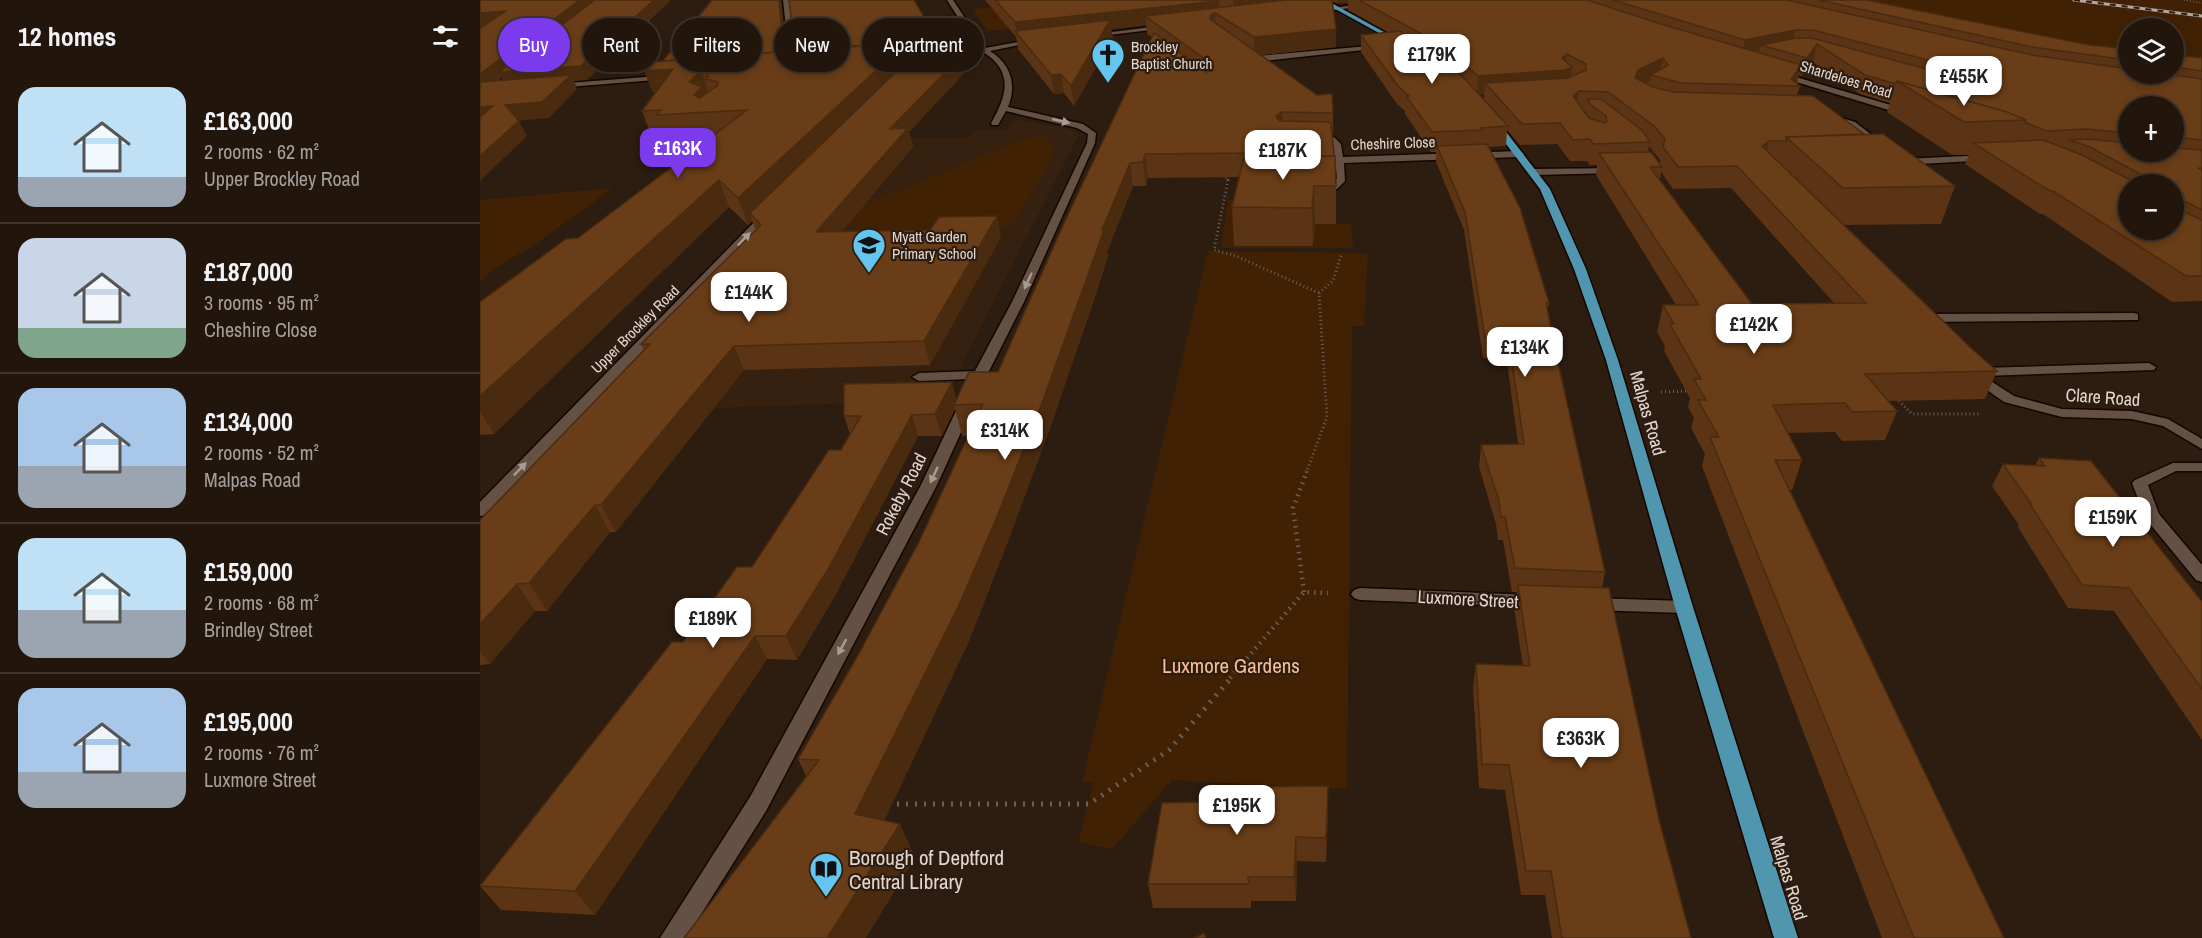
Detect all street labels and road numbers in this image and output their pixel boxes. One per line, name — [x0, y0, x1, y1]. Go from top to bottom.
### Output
street label: Shardeloes Road — [1797, 55, 1895, 103]
street label: Cheshire Close — [1350, 131, 1436, 155]
street label: Upper Brockley Road — [586, 280, 684, 378]
street label: Malpas Road — [1624, 368, 1672, 458]
street label: Clare Road — [2065, 382, 2141, 412]
street label: Rokeby Road — [870, 448, 932, 540]
street label: Luxmore Street — [1417, 584, 1519, 614]
street label: Malpas Road — [1764, 833, 1814, 923]

